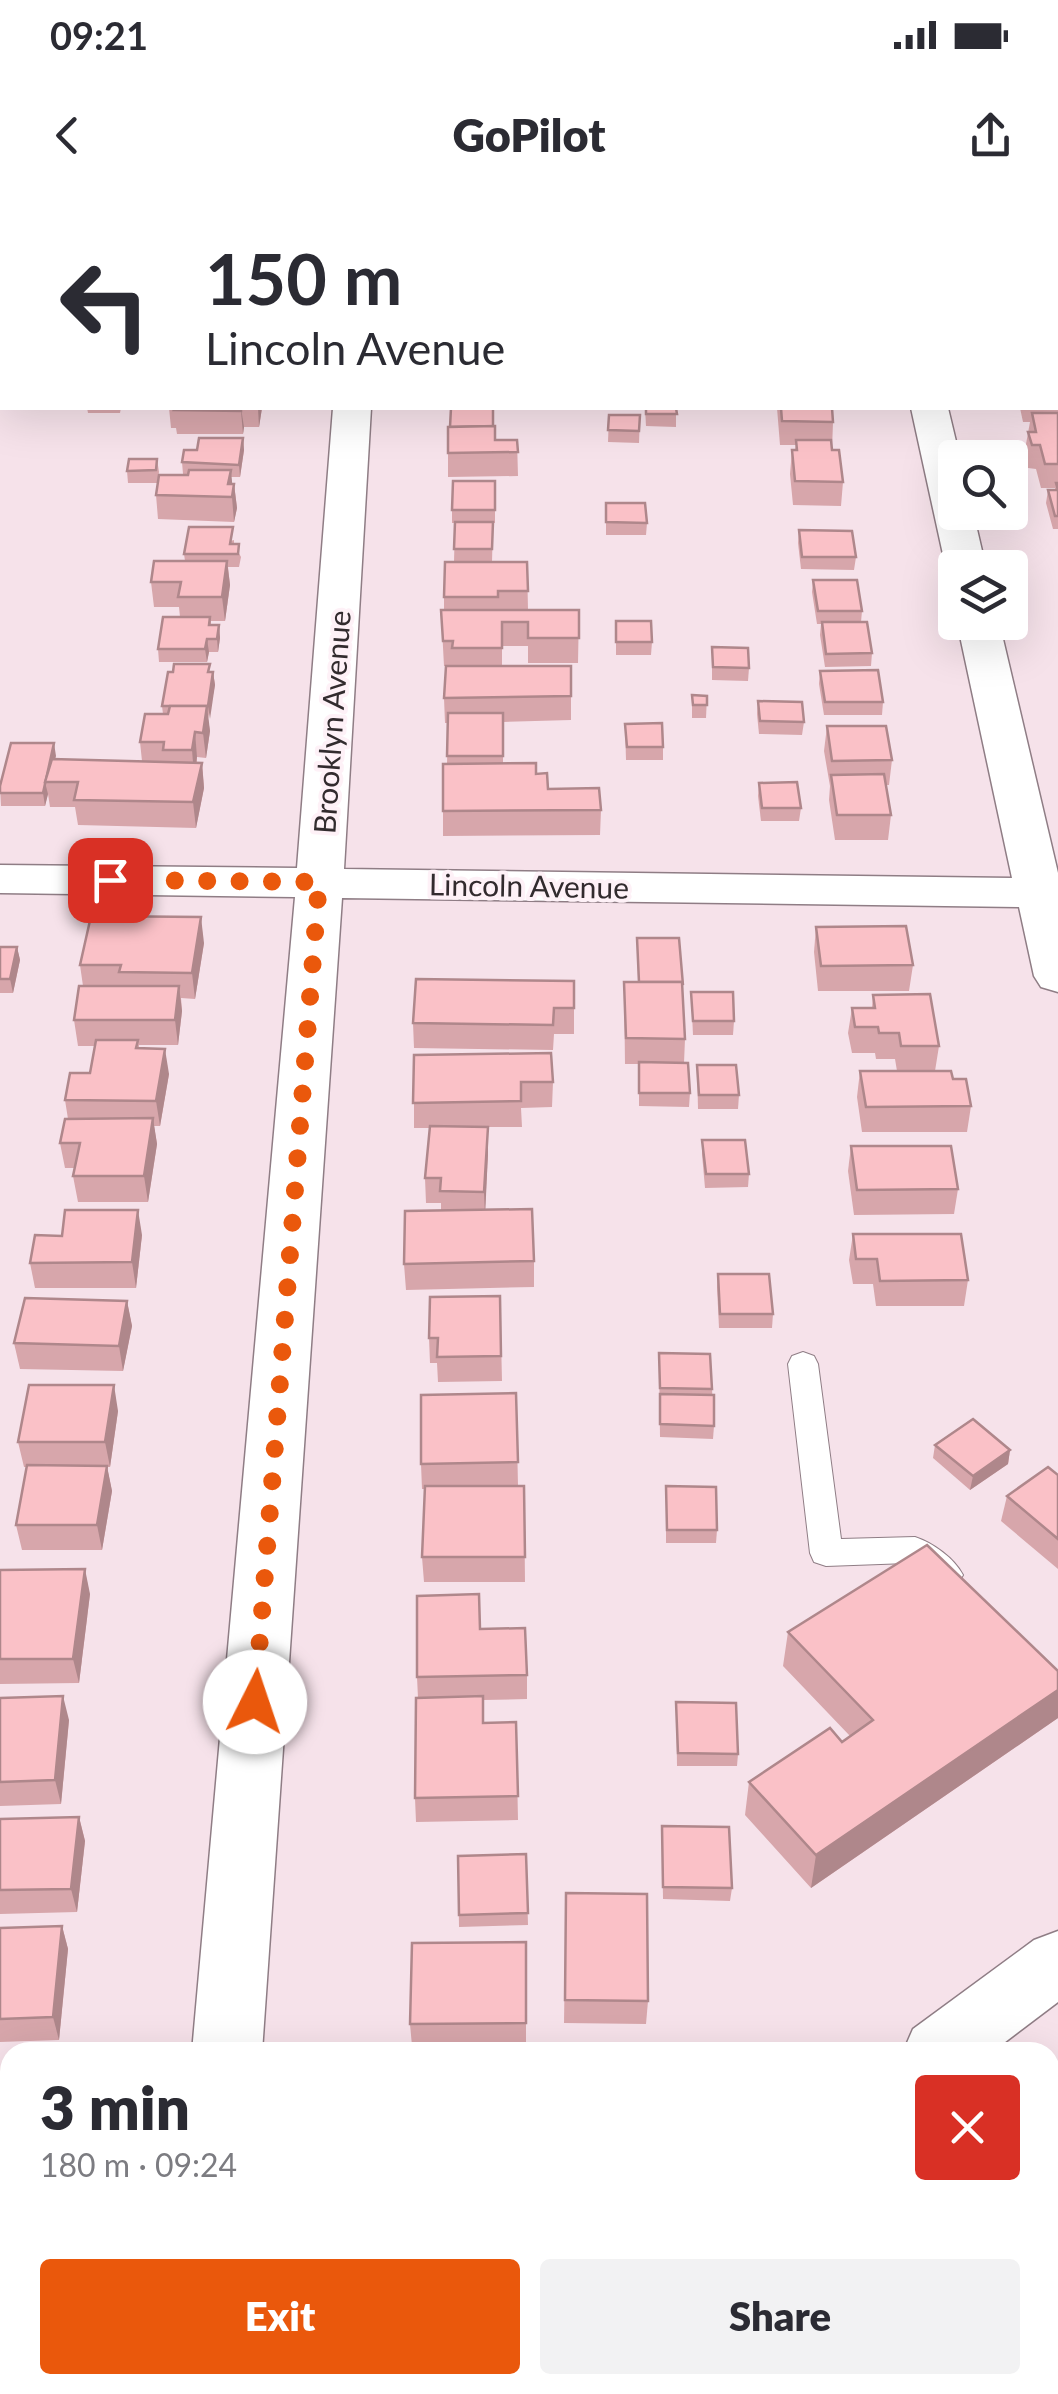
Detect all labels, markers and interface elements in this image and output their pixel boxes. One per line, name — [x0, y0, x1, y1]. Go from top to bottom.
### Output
text: 09:21 — [50, 12, 148, 58]
icon: back — [40, 108, 95, 163]
text: GoPilot — [453, 108, 605, 162]
icon: share — [963, 108, 1018, 163]
text: 150 m — [205, 236, 402, 320]
icon: left — [40, 240, 170, 370]
text: Lincoln Avenue — [205, 321, 505, 375]
map controls — [938, 440, 1028, 640]
button: search — [938, 440, 1028, 530]
button: layers — [938, 550, 1028, 640]
street label: Brooklyn Avenue — [305, 609, 357, 835]
pin — [68, 838, 153, 923]
icon: arrive — [83, 853, 138, 908]
street label: Lincoln Avenue — [429, 865, 629, 905]
position arrow — [203, 1650, 307, 1754]
text: 3 min — [40, 2071, 190, 2143]
button: close — [915, 2075, 1020, 2180]
text: 180 m · 09:24 — [40, 2145, 237, 2184]
button: Exit — [40, 2259, 520, 2374]
button: Share — [540, 2259, 1020, 2374]

